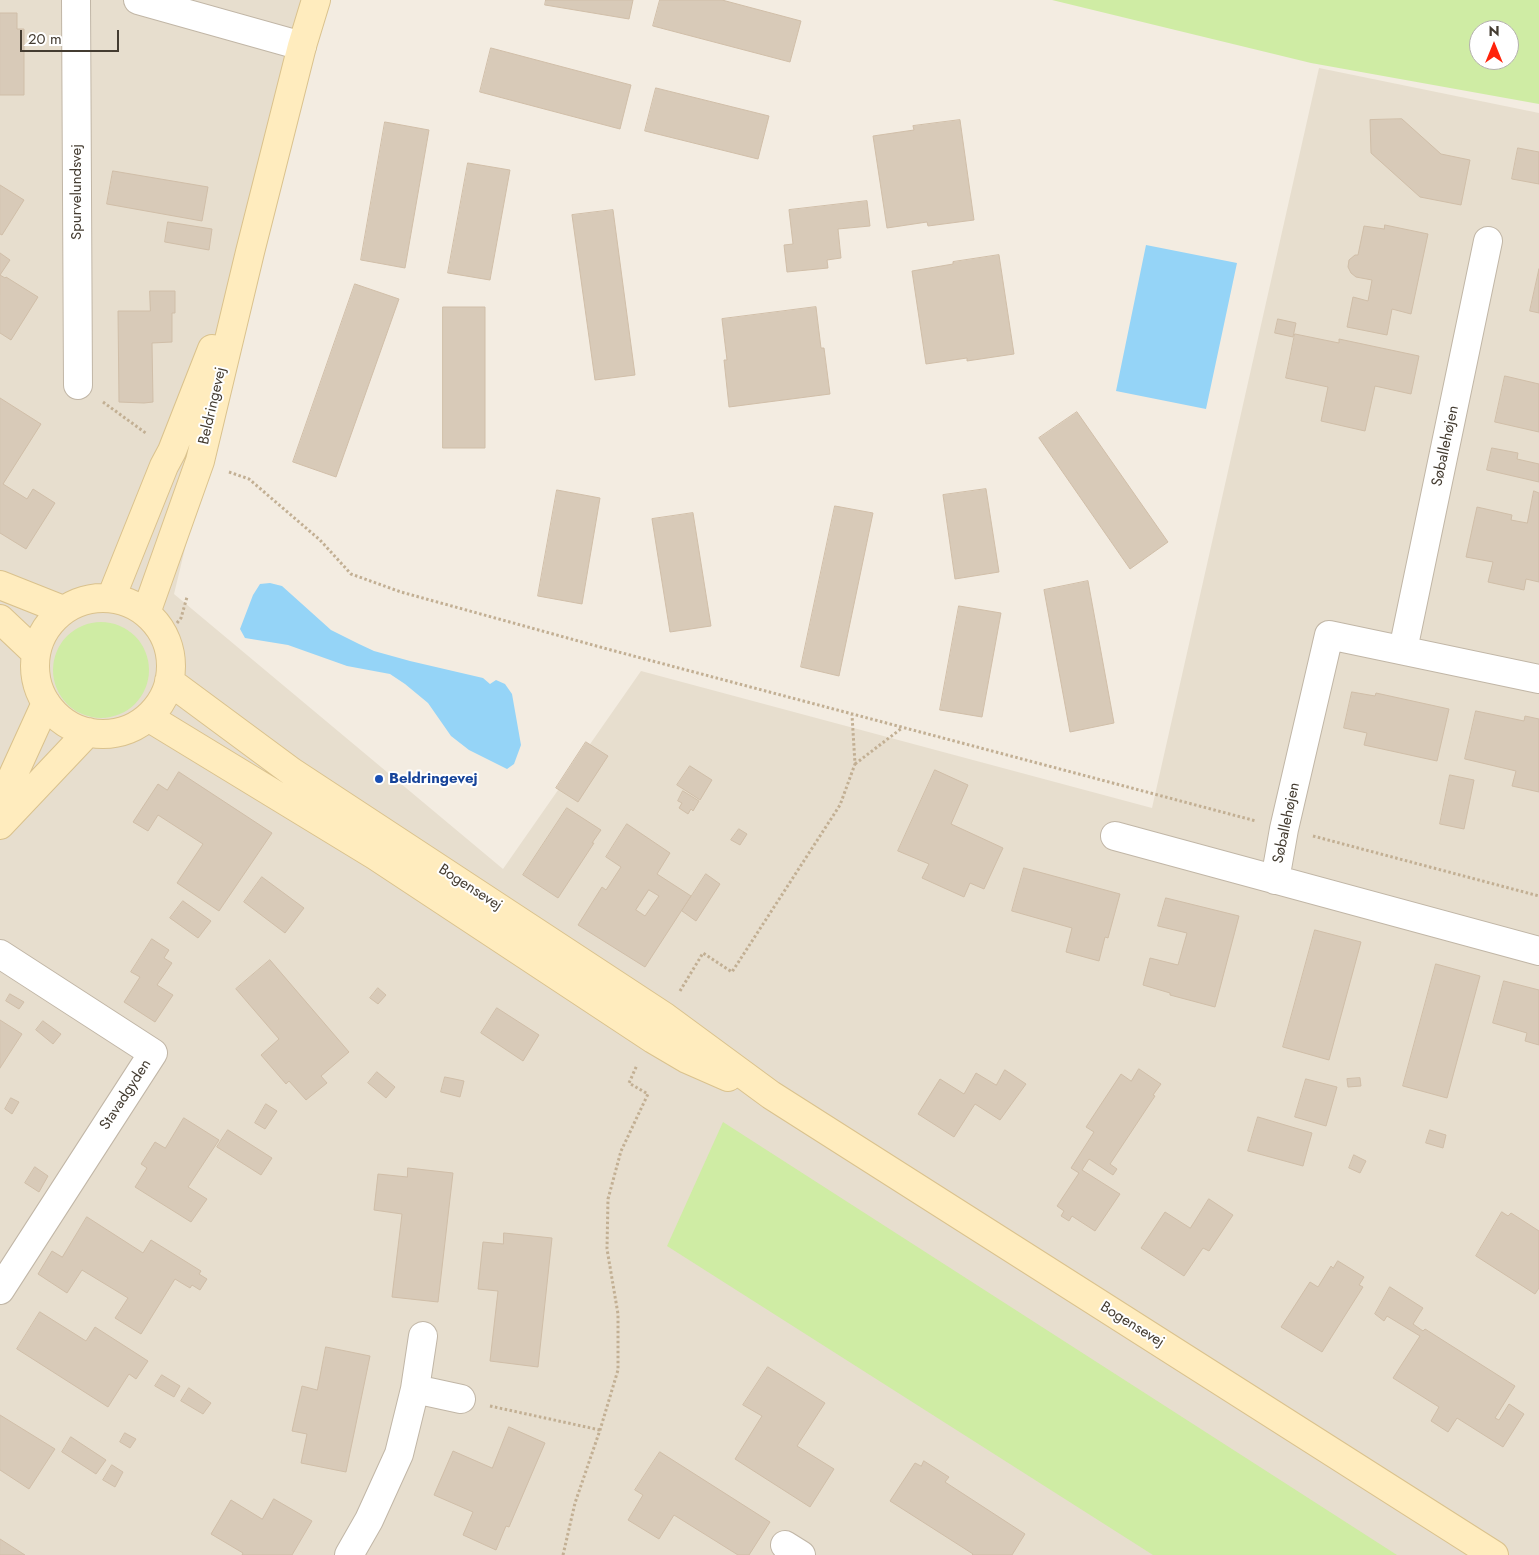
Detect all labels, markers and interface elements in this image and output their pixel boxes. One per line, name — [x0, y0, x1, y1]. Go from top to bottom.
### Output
scale bar — [22, 20, 121, 52]
north arrow — [1469, 20, 1519, 70]
text: N — [1488, 21, 1500, 41]
text: 20 m — [28, 28, 62, 50]
street label: Spurvelundsvej — [68, 144, 86, 240]
street label: Beldringevej — [195, 366, 231, 446]
street label: Søballehøjen — [1429, 404, 1463, 488]
place label: Beldringevej — [389, 770, 478, 788]
marker: Beldringevej — [373, 773, 385, 785]
street label: Søballehøjen — [1270, 781, 1304, 865]
street label: Bogensevej — [435, 861, 505, 915]
street label: Stavadgyden — [96, 1056, 156, 1134]
street label: Bogensevej — [1097, 1298, 1167, 1352]

